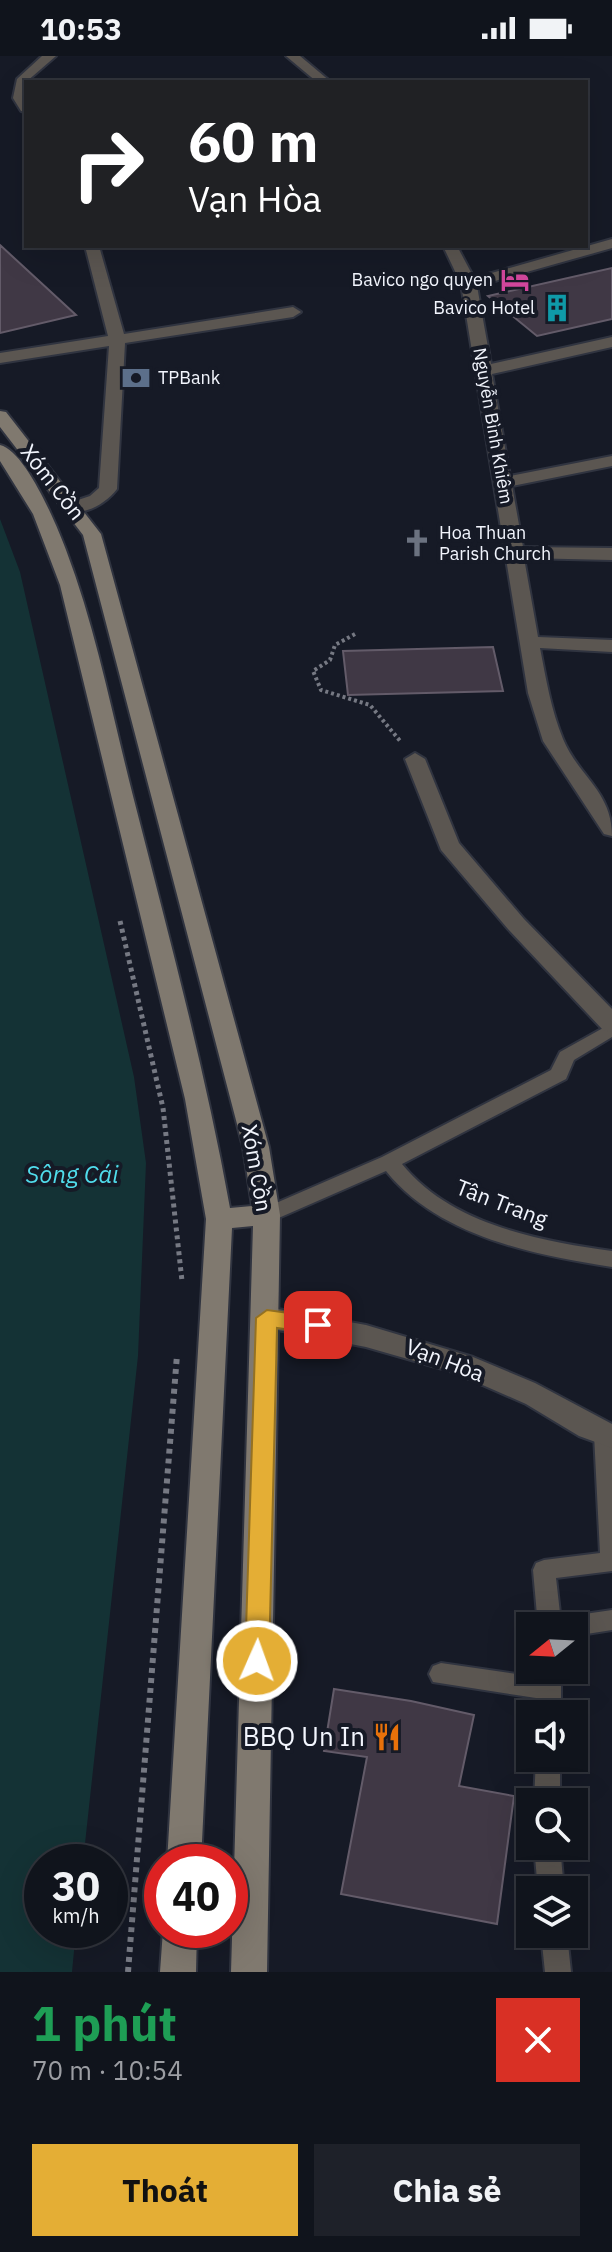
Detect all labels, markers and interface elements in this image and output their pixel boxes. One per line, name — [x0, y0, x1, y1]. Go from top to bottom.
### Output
text: 10:53 — [40, 9, 122, 48]
text: 60 m — [188, 105, 318, 177]
icon: right — [56, 112, 160, 216]
text: Vạn Hòa — [188, 175, 322, 222]
hotel icon: Bavico ngo quyen — [500, 265, 530, 295]
place label: Bavico ngo quyen — [352, 268, 493, 291]
building icon: Bavico Hotel — [542, 293, 572, 323]
place label: Bavico Hotel — [433, 296, 535, 319]
street label: Nguyễn Bình Khiêm — [468, 346, 519, 506]
bank icon: TPBank — [121, 363, 151, 393]
place label: TPBank — [158, 366, 221, 389]
street label: Xóm Cồn — [15, 438, 92, 525]
place label: Hoa Thuan Parish Church — [439, 521, 551, 565]
church icon: Hoa Thuan Parish Church — [402, 528, 432, 558]
street label: Xóm Cồn — [236, 1122, 279, 1214]
water label: Sông Cái — [26, 1158, 119, 1190]
street label: Tân Trang — [452, 1172, 553, 1233]
pin — [284, 1291, 352, 1359]
icon: arrive — [296, 1303, 340, 1347]
street label: Vạn Hòa — [402, 1331, 489, 1388]
north arrow — [516, 1612, 588, 1684]
map controls — [516, 1612, 588, 1948]
position arrow — [215, 1619, 299, 1703]
button: sound — [516, 1700, 588, 1772]
place label: BBQ Un In — [243, 1719, 365, 1753]
restaurant icon: BBQ Un In — [372, 1722, 402, 1752]
button: search — [516, 1788, 588, 1860]
speed limit sign: 40 — [144, 1844, 248, 1948]
text: 30 — [52, 1860, 100, 1912]
button: layers — [516, 1876, 588, 1948]
text: km/h — [52, 1902, 100, 1929]
text: 1 phút — [32, 1992, 177, 2054]
button: close — [496, 1998, 580, 2082]
text: 70 m · 10:54 — [32, 2053, 183, 2087]
button: Thoát — [32, 2144, 298, 2236]
button: Chia sẻ — [314, 2144, 580, 2236]

